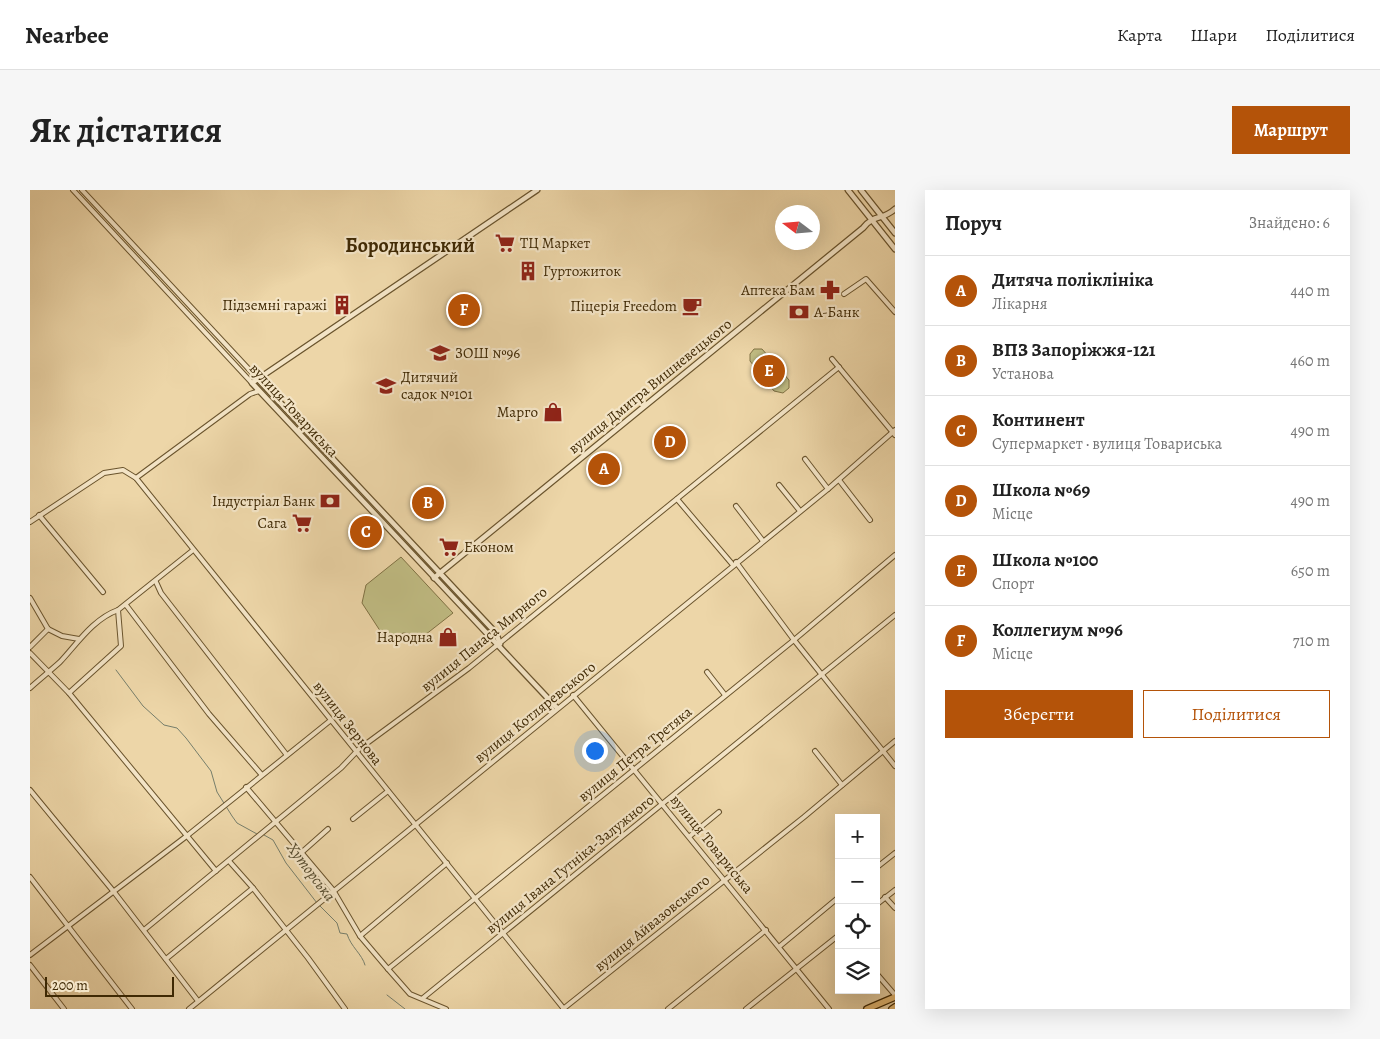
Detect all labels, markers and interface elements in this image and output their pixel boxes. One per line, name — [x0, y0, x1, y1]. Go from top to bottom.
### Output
text: Nearbee — [25, 19, 109, 51]
text: Карта — [1117, 23, 1162, 47]
text: Шари — [1190, 23, 1237, 47]
text: Поділитися — [1265, 23, 1355, 47]
text: Як дістатися — [30, 106, 222, 154]
button: Маршрут — [1232, 106, 1350, 154]
north arrow — [775, 205, 820, 250]
text: Поруч — [945, 209, 1002, 237]
text: Знайдено: 6 — [1249, 212, 1330, 234]
district label: Бородинський — [345, 232, 475, 259]
supermarket icon: ТЦ Маркет — [494, 232, 516, 254]
place label: ТЦ Маркет — [520, 233, 591, 253]
building icon: Гуртожиток — [517, 260, 539, 282]
place label: Гуртожиток — [543, 261, 621, 281]
text: Дитяча поліклініка — [992, 267, 1154, 293]
pharmacy icon: Аптека Бам — [819, 279, 841, 301]
place label: Аптека Бам — [740, 280, 815, 300]
text: A — [956, 280, 966, 302]
text: 440 m — [1290, 280, 1330, 302]
pin: F — [448, 291, 480, 329]
text: Лікарня — [992, 293, 1048, 315]
building icon: Підземні гаражі — [331, 294, 353, 316]
place label: Підземні гаражі — [222, 295, 327, 315]
cafe icon: Піцерія Freedom — [681, 295, 703, 317]
place label: Піцерія Freedom — [570, 296, 678, 316]
bank icon: А-Банк — [788, 301, 810, 323]
place label: А-Банк — [813, 302, 860, 322]
street label: вулиця Дмитра Вишневецького — [564, 314, 736, 458]
text: ВПЗ Запоріжжя-121 — [992, 337, 1156, 363]
school or university icon: ЗОШ №96 — [429, 342, 451, 364]
place label: ЗОШ №96 — [455, 343, 520, 363]
text: B — [956, 350, 966, 372]
text: 460 m — [1290, 350, 1330, 372]
pin: E — [753, 352, 785, 390]
street label: вулиця Товариська — [245, 359, 343, 461]
text: Установа — [992, 363, 1054, 385]
place label: Дитячий садок №101 — [401, 367, 473, 404]
school or university icon: Дитячий садок №101 — [375, 375, 397, 397]
shop icon: Марго — [542, 401, 564, 423]
place label: Марго — [497, 402, 538, 422]
text: Континент — [992, 407, 1085, 433]
text: C — [956, 420, 966, 442]
text: 490 m — [1290, 420, 1330, 442]
pin: D — [654, 423, 686, 461]
text: Супермаркет · вулиця Товариська — [992, 433, 1222, 455]
pin: A — [588, 450, 620, 488]
text: Школа №69 — [992, 477, 1090, 503]
pin: B — [412, 484, 444, 522]
bank icon: Індустріал Банк — [319, 490, 341, 512]
text: D — [955, 490, 967, 512]
text: 490 m — [1290, 490, 1330, 512]
place label: Індустріал Банк — [212, 491, 315, 511]
text: Місце — [992, 503, 1033, 525]
supermarket icon: Сага — [291, 512, 313, 534]
place label: Сага — [258, 513, 287, 533]
pin: C — [350, 513, 382, 551]
supermarket icon: Економ — [438, 536, 460, 558]
place label: Економ — [464, 537, 514, 557]
text: Школа №100 — [992, 547, 1098, 573]
text: E — [956, 560, 966, 582]
text: 650 m — [1291, 560, 1330, 582]
text: Спорт — [992, 573, 1034, 595]
street label: вулиця Панаса Мирного — [417, 582, 551, 696]
text: Коллегиум №96 — [992, 617, 1123, 643]
shop icon: Народна — [437, 626, 459, 648]
place label: Народна — [377, 627, 433, 647]
text: F — [957, 630, 965, 652]
text: 710 m — [1293, 630, 1330, 652]
text: Місце — [992, 643, 1033, 665]
street label: вулиця Котляревського — [470, 657, 600, 767]
street label: вулиця Зернова — [309, 677, 387, 769]
button: Зберегти — [945, 690, 1133, 738]
button: Поділитися — [1143, 690, 1330, 738]
street label: вулиця Петра Третяка — [574, 702, 696, 806]
your location — [582, 738, 608, 764]
street label: вулиця Івана Гутніка-Залужного — [482, 790, 658, 938]
street label: вулиця Товариська — [666, 790, 758, 898]
map controls — [835, 814, 880, 994]
button: + — [835, 814, 880, 859]
water label: Хуторська — [281, 837, 340, 906]
button: − — [835, 859, 880, 904]
street label: вулиця Айвазовського — [590, 870, 714, 976]
button: locate — [835, 904, 880, 949]
button: layers — [835, 949, 880, 994]
scale bar — [45, 974, 174, 997]
text: 200 m — [52, 976, 88, 995]

